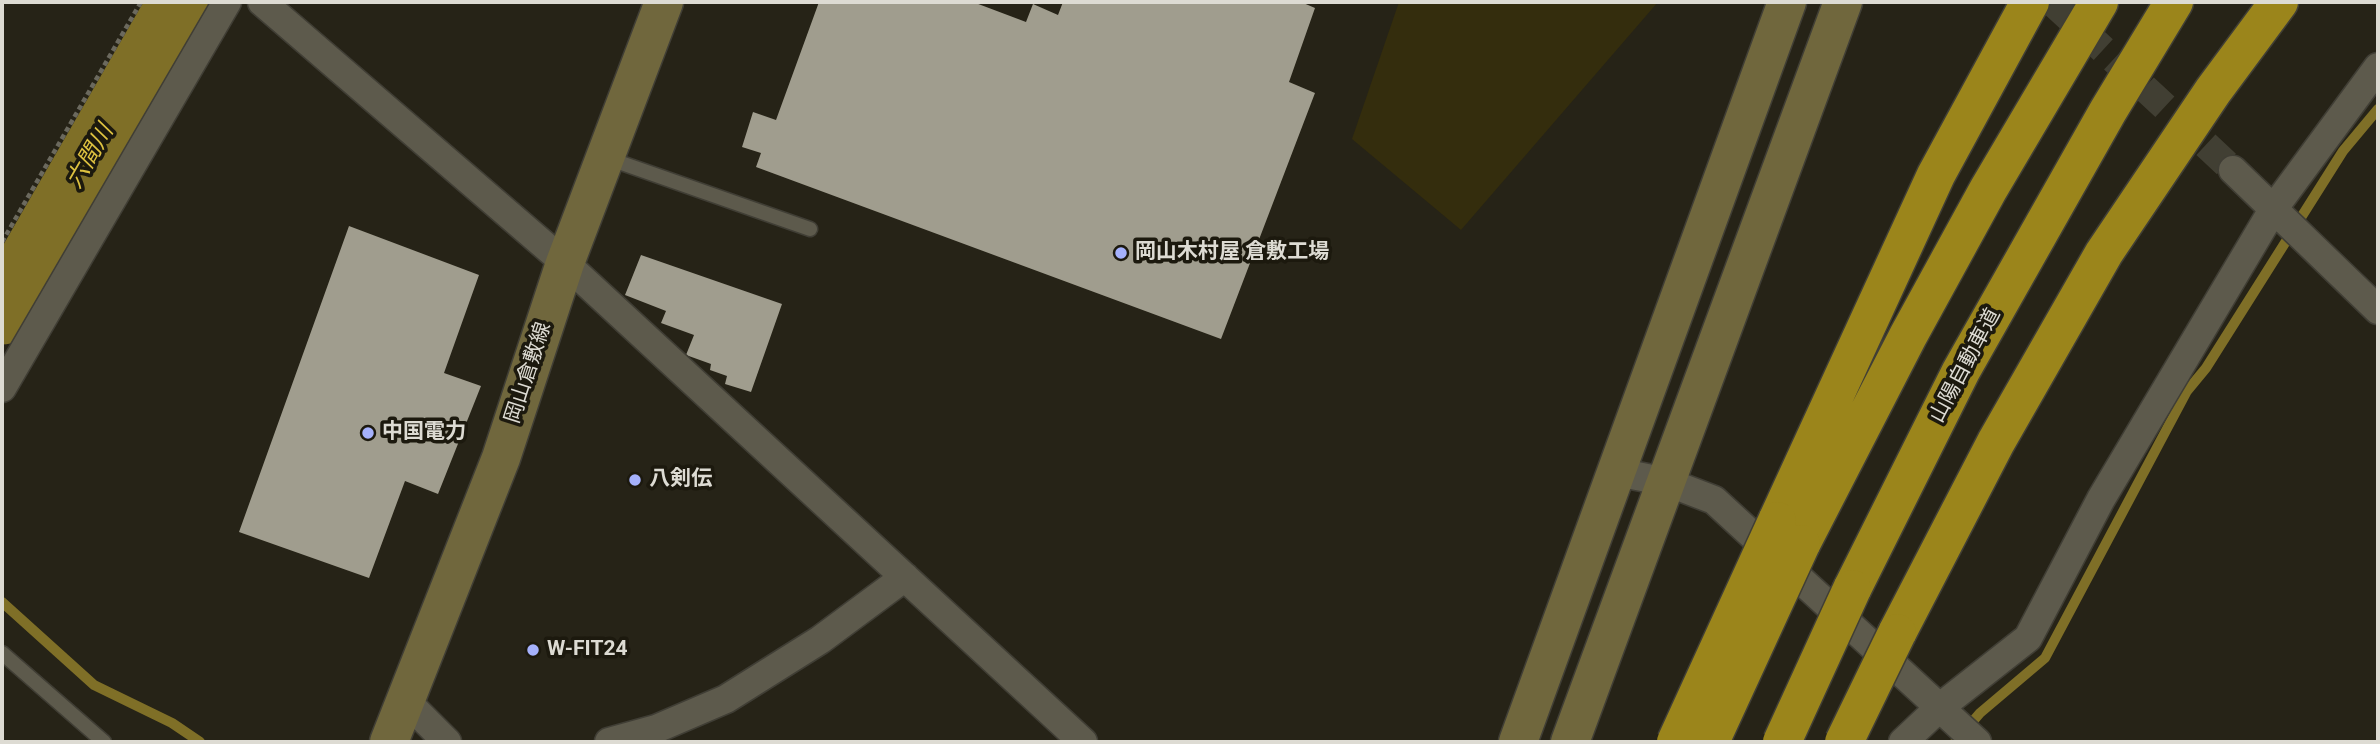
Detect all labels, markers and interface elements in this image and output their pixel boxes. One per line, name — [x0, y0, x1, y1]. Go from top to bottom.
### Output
water label: 六間川 — [62, 120, 120, 194]
place label: 岡山木村屋 倉敷工場 — [1135, 240, 1329, 266]
marker: 岡山木村屋 倉敷工場 — [1113, 245, 1129, 261]
street label: 山陽自動車道 — [1925, 304, 2007, 428]
street label: 岡山倉敷線 — [501, 319, 557, 427]
place label: 中国電力 — [382, 420, 466, 446]
marker: 中国電力 — [360, 425, 376, 441]
place label: 八剣伝 — [649, 467, 712, 493]
marker: 八剣伝 — [627, 472, 643, 488]
place label: W-FIT24 — [547, 637, 628, 663]
marker: W-FIT24 — [525, 642, 541, 658]

